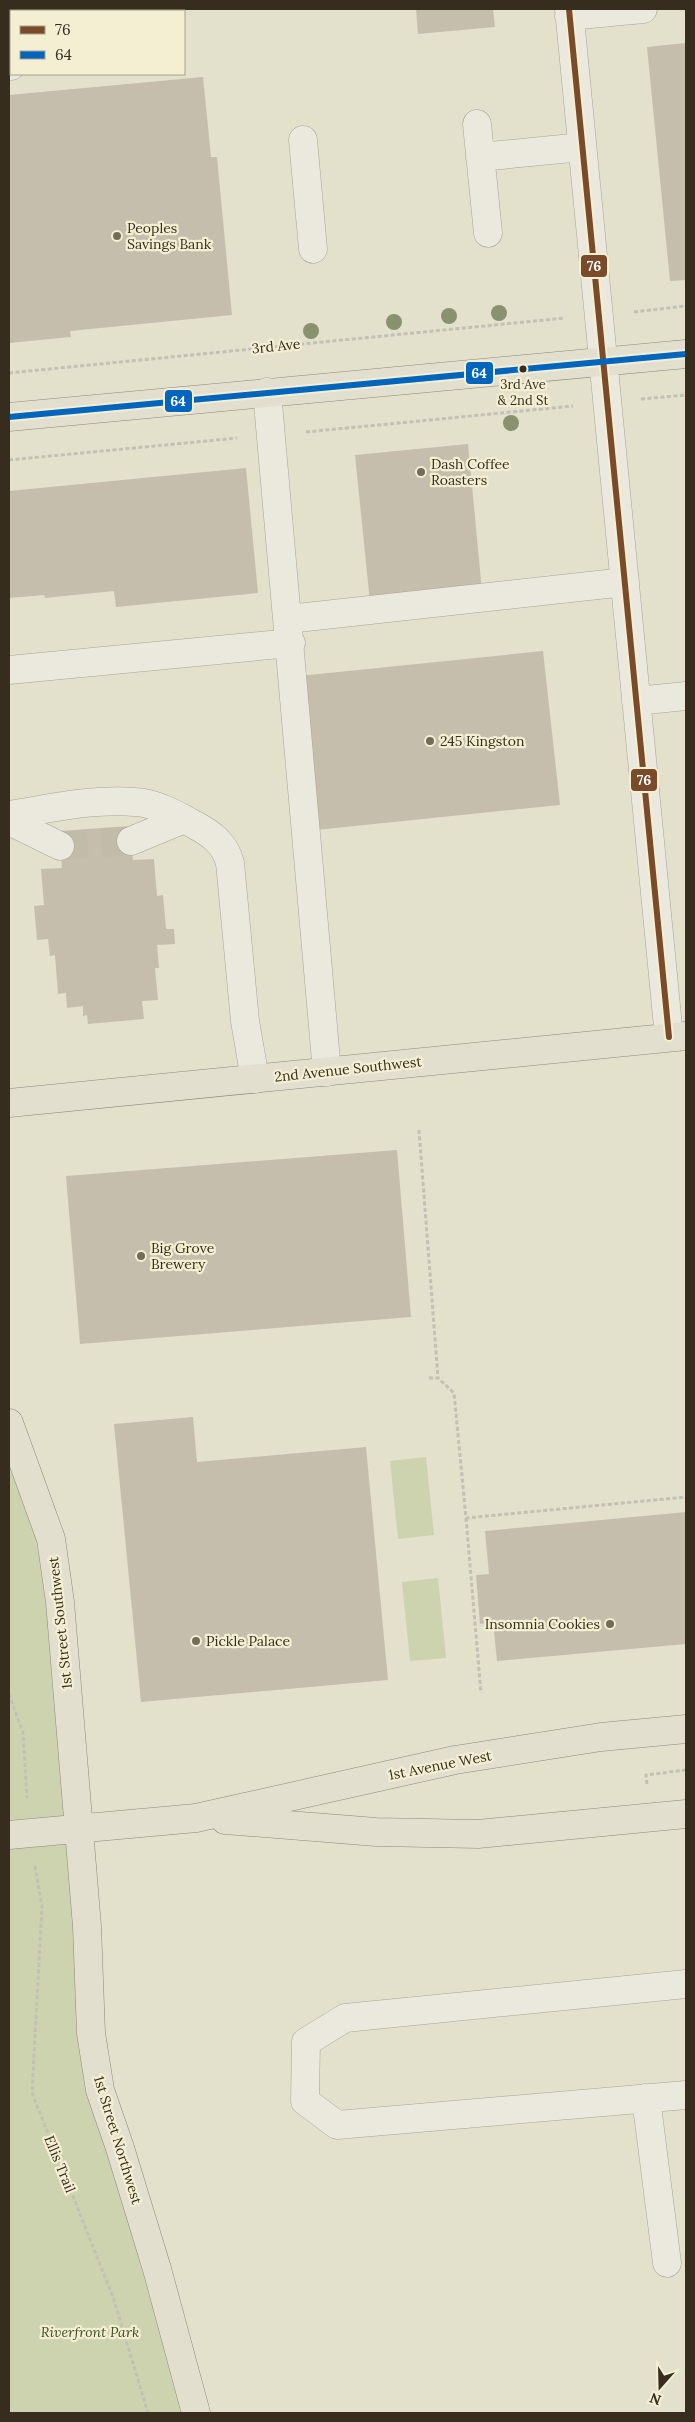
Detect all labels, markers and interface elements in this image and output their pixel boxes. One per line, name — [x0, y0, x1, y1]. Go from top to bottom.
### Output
legend — [10, 10, 185, 75]
text: 76 — [55, 20, 71, 39]
text: 64 — [55, 45, 72, 64]
place label: Peoples Savings Bank — [127, 219, 212, 253]
marker: Peoples Savings Bank — [111, 230, 123, 242]
line badge: 76 — [580, 254, 608, 278]
text: 76 — [587, 257, 601, 275]
street label: 3rd Ave — [251, 334, 302, 358]
line badge: 64 — [465, 361, 494, 385]
text: 64 — [471, 364, 487, 382]
marker: 3rd Ave & 2nd St — [518, 364, 528, 374]
place label: 3rd Ave & 2nd St — [498, 376, 548, 409]
line badge: 64 — [164, 389, 193, 413]
text: 64 — [170, 392, 186, 410]
place label: Dash Coffee Roasters — [431, 455, 510, 489]
marker: Dash Coffee Roasters — [415, 466, 427, 478]
place label: 245 Kingston — [440, 732, 525, 750]
marker: 245 Kingston — [424, 735, 436, 747]
line badge: 76 — [630, 768, 658, 792]
text: 76 — [637, 771, 651, 789]
street label: 2nd Avenue Southwest — [273, 1052, 423, 1086]
place label: Big Grove Brewery — [151, 1239, 215, 1273]
marker: Big Grove Brewery — [135, 1250, 147, 1262]
street label: 1st Street Southwest — [44, 1555, 76, 1690]
place label: Insomnia Cookies — [485, 1615, 600, 1633]
marker: Insomnia Cookies — [604, 1618, 616, 1630]
place label: Pickle Palace — [206, 1632, 290, 1650]
marker: Pickle Palace — [190, 1635, 202, 1647]
street label: 1st Avenue West — [387, 1746, 494, 1784]
street label: 1st Street Northwest — [90, 2074, 146, 2207]
street label: Ellis Trail — [40, 2133, 80, 2195]
park label: Riverfront Park — [41, 2323, 139, 2341]
north arrow — [635, 2362, 685, 2412]
text: N — [647, 2389, 664, 2410]

